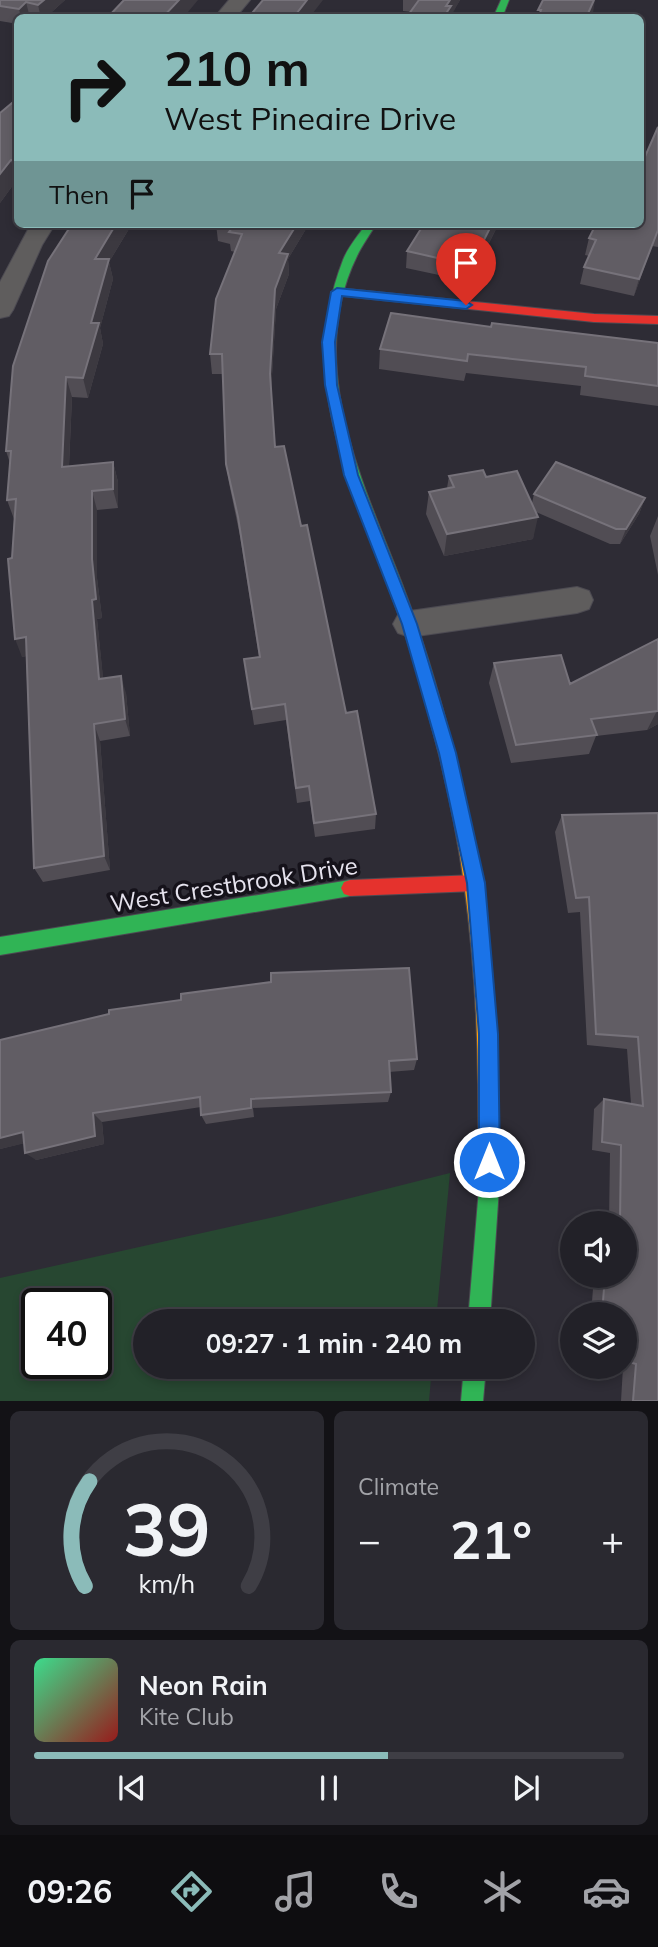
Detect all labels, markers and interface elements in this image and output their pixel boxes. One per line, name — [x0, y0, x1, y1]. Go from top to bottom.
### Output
text: 210 m — [164, 37, 310, 98]
icon: right — [49, 42, 140, 133]
text: West Pineaire Drive — [164, 98, 456, 138]
icon: arrive — [123, 175, 161, 213]
text: Then — [49, 178, 109, 211]
pin — [436, 233, 496, 305]
icon: arrive — [447, 244, 485, 282]
street label: West Crestbrook Drive — [108, 850, 360, 918]
position arrow — [452, 1125, 526, 1199]
map controls — [560, 1211, 637, 1379]
button: sound — [560, 1211, 637, 1288]
speed limit sign: 40 — [21, 1288, 112, 1379]
button: layers — [560, 1302, 637, 1379]
text: 09:27 · 1 min · 240 m — [206, 1327, 462, 1360]
text: Climate — [358, 1472, 439, 1501]
text: 39 — [123, 1484, 211, 1575]
text: 21° — [450, 1507, 532, 1572]
text: − — [358, 1516, 381, 1564]
text: + — [601, 1516, 624, 1564]
text: km/h — [139, 1568, 195, 1599]
text: Neon Rain — [139, 1669, 268, 1702]
text: Kite Club — [139, 1702, 234, 1731]
icon: previous — [113, 1769, 151, 1807]
icon: pause — [310, 1769, 348, 1807]
icon: next — [507, 1769, 545, 1807]
icon: directions — [167, 1867, 216, 1916]
icon: music — [271, 1867, 320, 1916]
icon: phone — [374, 1867, 423, 1916]
icon: climate — [478, 1867, 527, 1916]
icon: car — [582, 1867, 631, 1916]
text: 09:26 — [27, 1871, 112, 1911]

